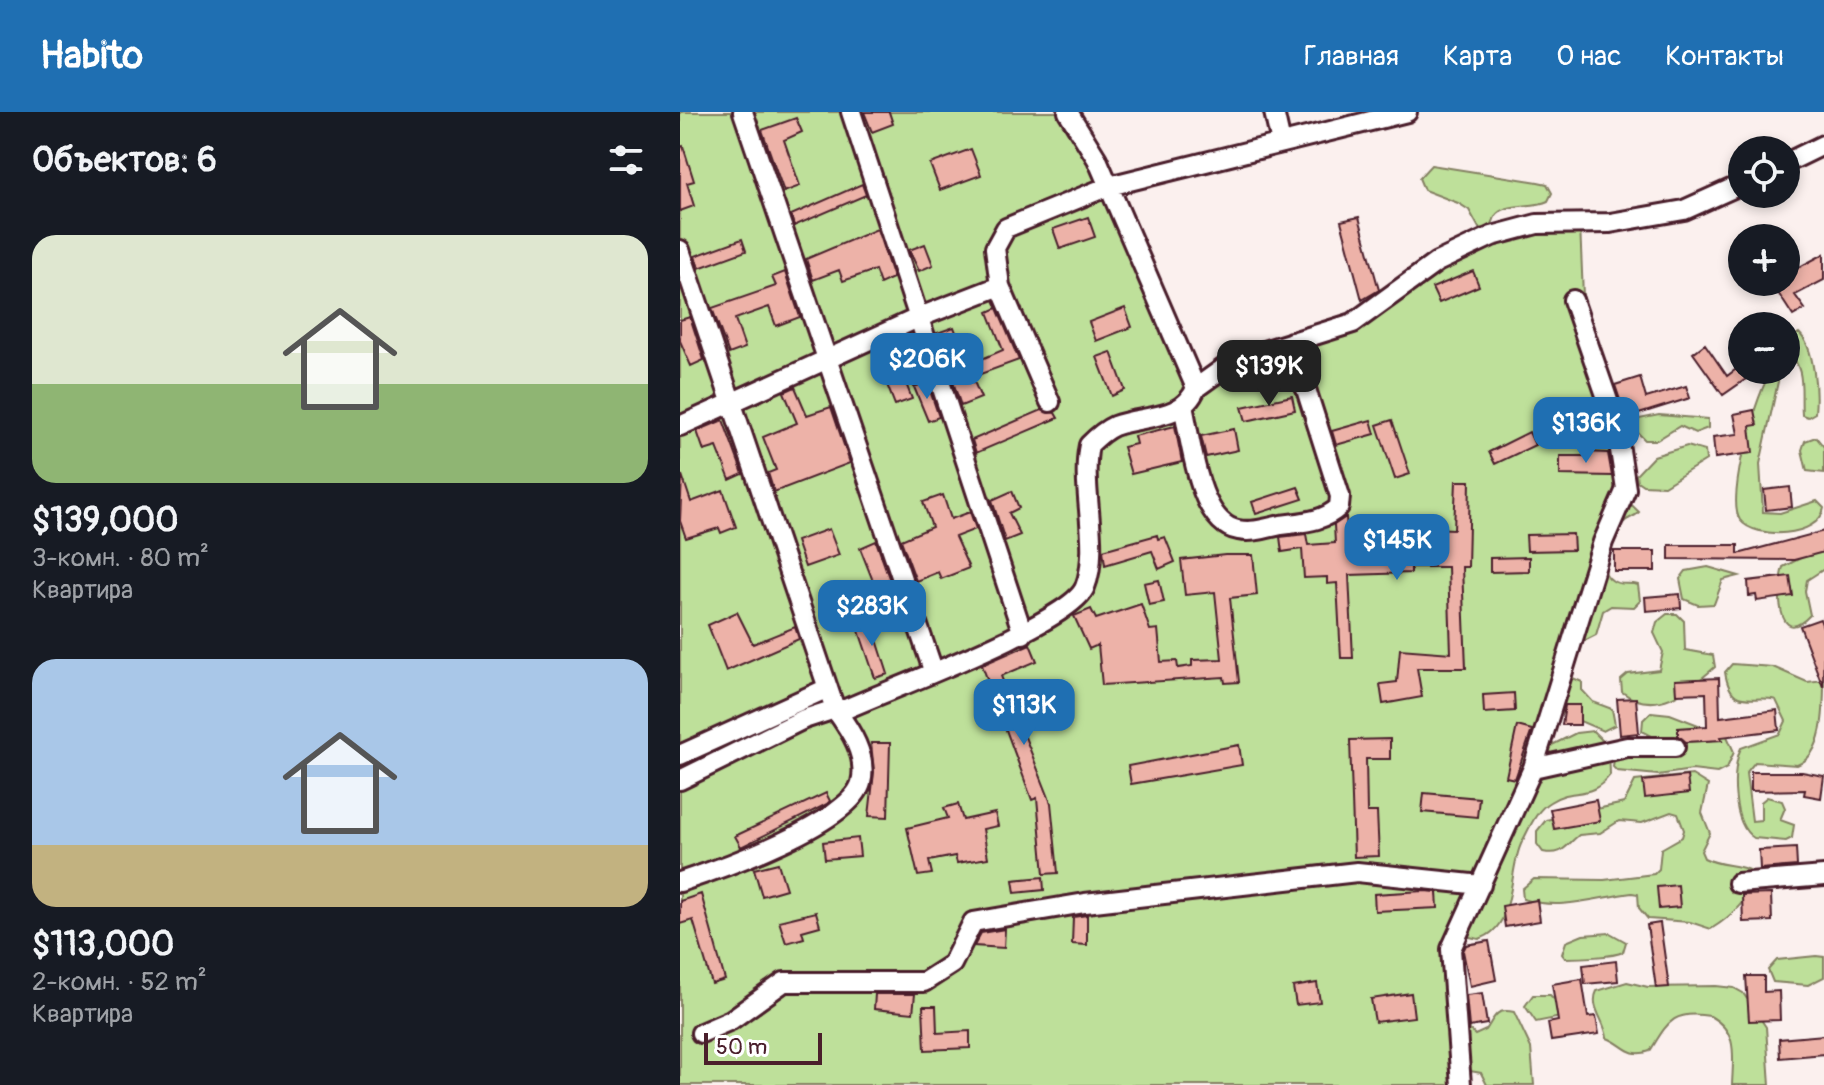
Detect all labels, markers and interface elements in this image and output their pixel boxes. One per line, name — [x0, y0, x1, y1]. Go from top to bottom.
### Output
text: Habito — [40, 32, 143, 80]
text: Главная — [1304, 39, 1399, 74]
text: Карта — [1443, 39, 1512, 74]
text: О нас — [1556, 39, 1621, 74]
text: Контакты — [1665, 39, 1784, 74]
map controls — [1728, 136, 1800, 384]
button: locate — [1728, 136, 1800, 208]
icon: filters — [604, 138, 648, 182]
text: Объектов: 6 — [32, 139, 217, 182]
button: + — [1728, 224, 1800, 296]
icon: home — [268, 287, 412, 431]
button: − — [1728, 312, 1800, 384]
pin: $206K — [871, 333, 983, 401]
pin: $139K — [1213, 340, 1325, 408]
text: $206K — [888, 343, 966, 375]
text: $139K — [1235, 350, 1303, 382]
pin: $136K — [1530, 397, 1642, 465]
text: $136K — [1551, 407, 1621, 439]
text: $139,000 — [32, 499, 179, 542]
pin: $145K — [1341, 514, 1453, 582]
text: $145K — [1362, 524, 1432, 556]
text: 3-комн. · 80 m² — [32, 542, 209, 574]
text: Квартира — [32, 574, 133, 606]
pin: $283K — [816, 580, 928, 648]
text: $283K — [836, 590, 908, 622]
pin: $113K — [968, 679, 1080, 747]
text: $113K — [992, 689, 1056, 721]
icon: home — [268, 711, 412, 855]
text: $113,000 — [32, 923, 174, 966]
text: 2-комн. · 52 m² — [32, 966, 207, 998]
text: Квартира — [32, 998, 133, 1030]
scale bar — [704, 1029, 822, 1065]
text: 50 m — [716, 1033, 767, 1061]

